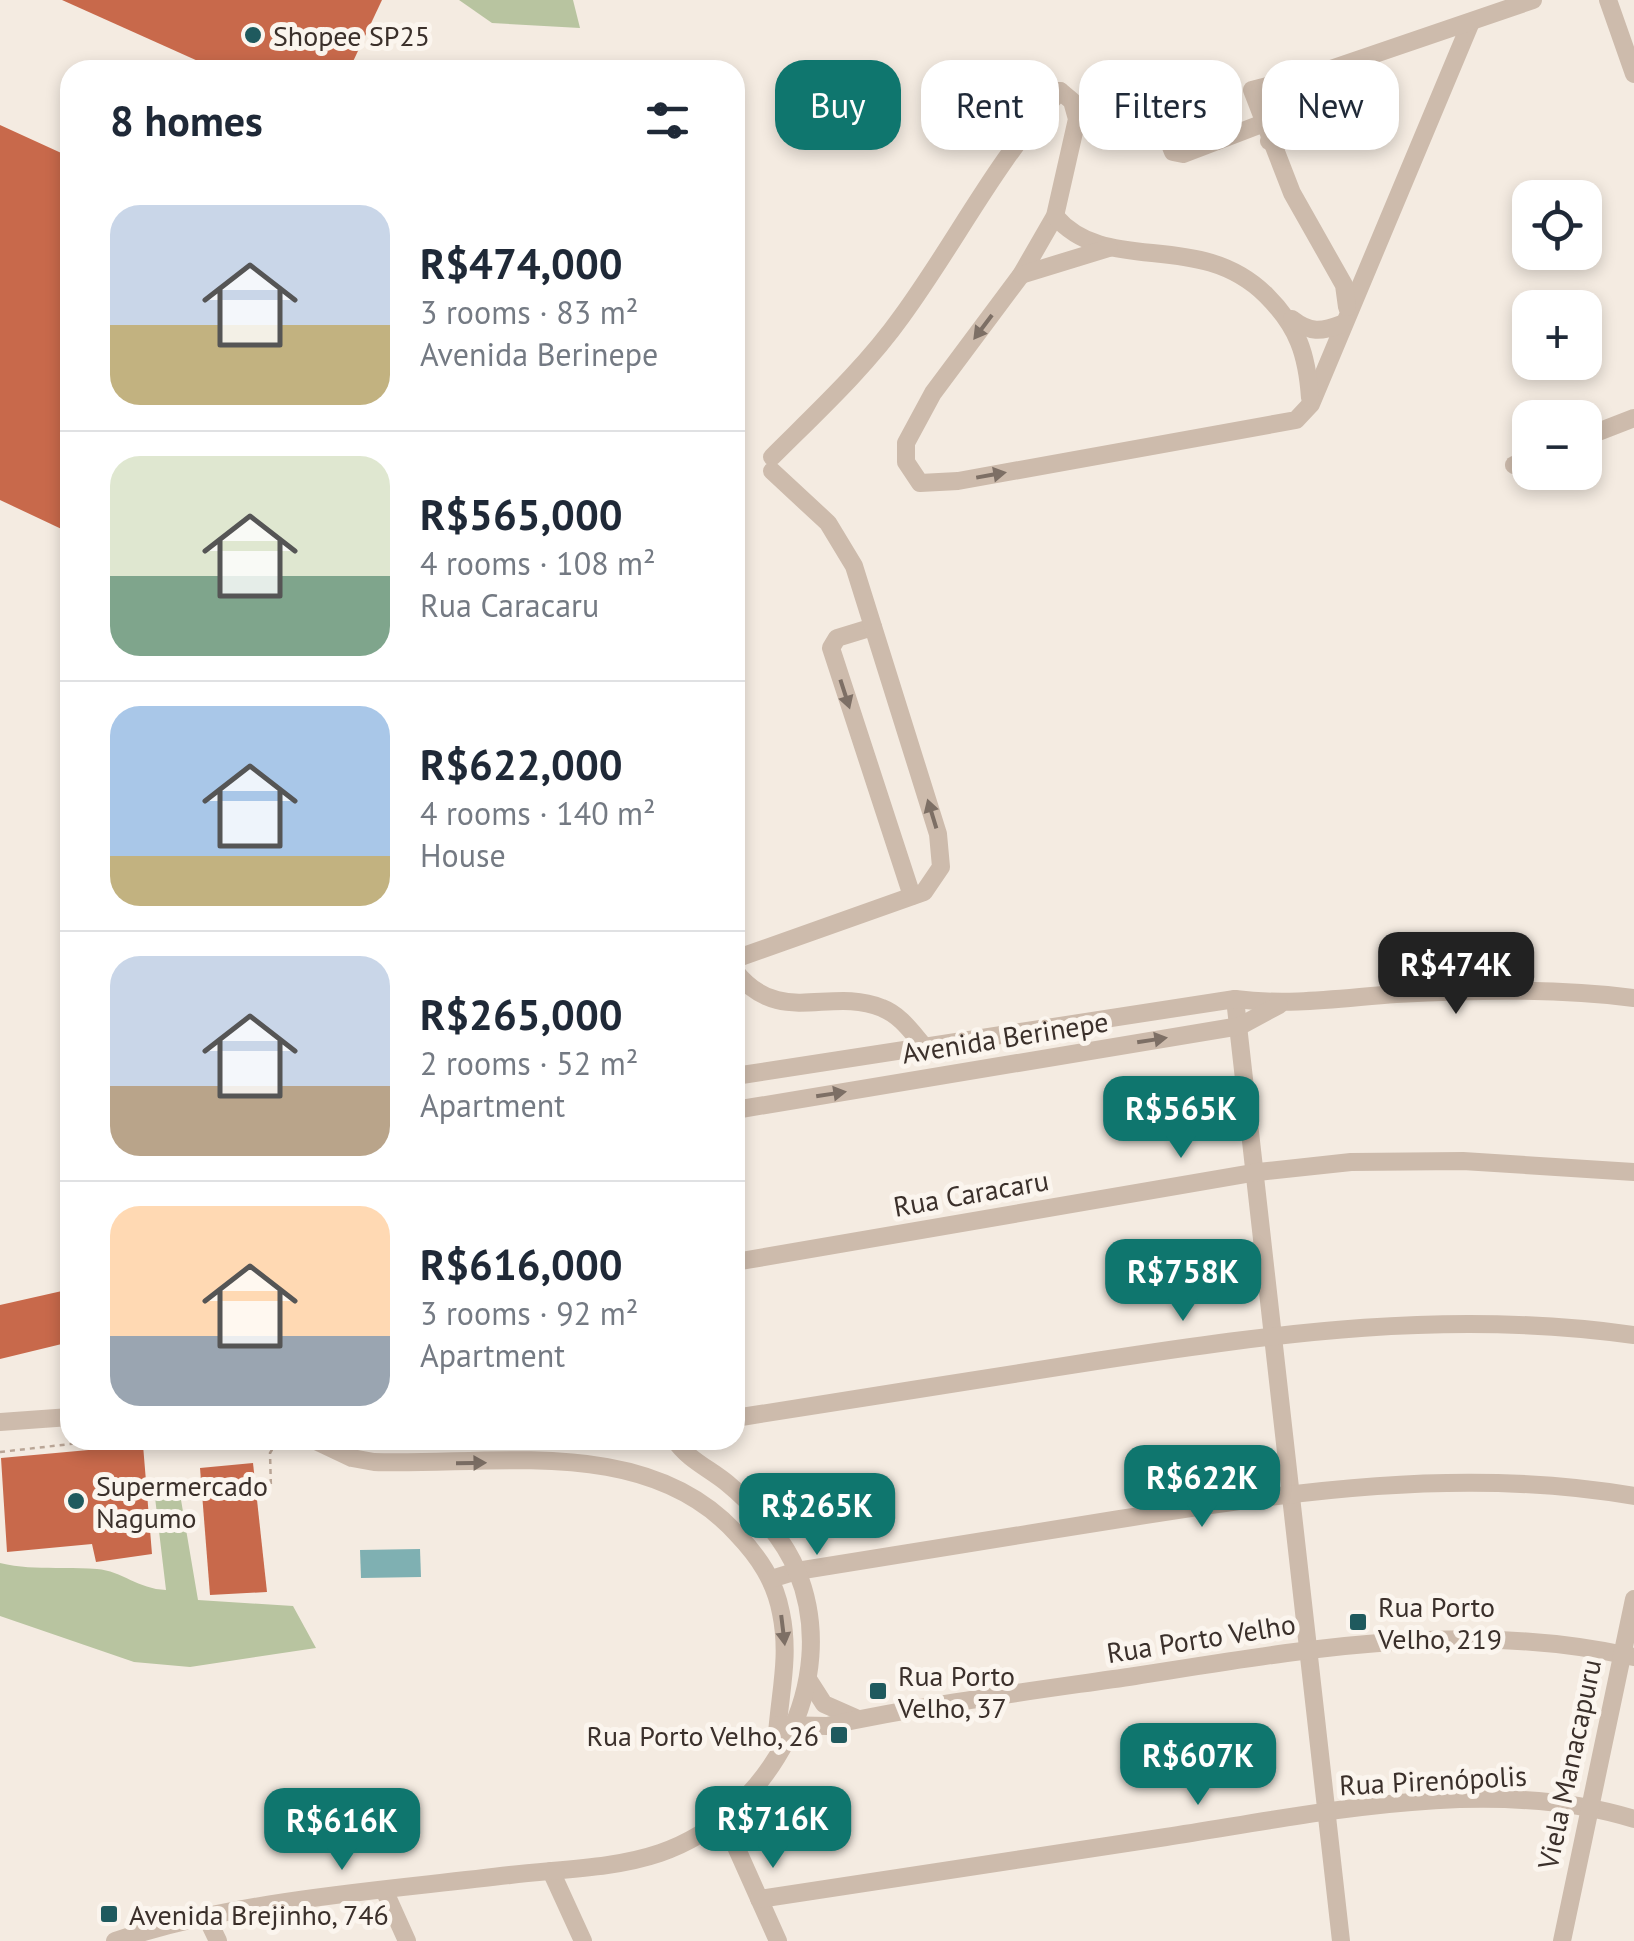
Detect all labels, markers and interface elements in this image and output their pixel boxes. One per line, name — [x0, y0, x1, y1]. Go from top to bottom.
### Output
place label: Shopee SP25 — [273, 17, 430, 54]
marker: Shopee SP25 — [242, 24, 264, 46]
chip: Buy — [775, 60, 901, 150]
chip: Rent — [921, 60, 1059, 150]
chip: Filters — [1079, 60, 1242, 150]
chip: New — [1262, 60, 1399, 150]
text: 8 homes — [110, 93, 263, 148]
icon: filters — [640, 93, 695, 148]
map controls — [1512, 180, 1602, 490]
button: locate — [1512, 180, 1602, 270]
text: R$474,000 — [420, 236, 623, 291]
icon: home — [190, 245, 310, 365]
button: + — [1512, 290, 1602, 380]
text: 3 rooms · 83 m² — [420, 291, 638, 333]
one-way arrow — [973, 314, 993, 340]
text: Avenida Berinepe — [420, 333, 658, 375]
button: − — [1512, 400, 1602, 490]
one-way arrow — [976, 467, 1008, 482]
text: R$565,000 — [420, 487, 623, 542]
icon: home — [190, 496, 310, 616]
text: 4 rooms · 108 m² — [420, 542, 656, 584]
text: Rua Caracaru — [420, 584, 599, 626]
one-way arrow — [839, 680, 854, 710]
text: R$622,000 — [420, 737, 623, 792]
icon: home — [190, 746, 310, 866]
text: 4 rooms · 140 m² — [420, 792, 656, 834]
one-way arrow — [923, 799, 938, 829]
text: House — [420, 834, 506, 876]
pin: R$474K — [1375, 932, 1537, 1017]
text: R$474K — [1400, 943, 1512, 985]
text: R$265,000 — [420, 987, 623, 1042]
icon: home — [190, 996, 310, 1116]
street label: Avenida Berinepe — [899, 1002, 1111, 1072]
one-way arrow — [1136, 1032, 1168, 1047]
text: 2 rooms · 52 m² — [420, 1042, 638, 1084]
pin: R$565K — [1100, 1076, 1262, 1161]
text: Apartment — [420, 1084, 565, 1126]
one-way arrow — [816, 1086, 847, 1101]
text: R$565K — [1125, 1087, 1237, 1129]
street label: Rua Caracaru — [891, 1161, 1051, 1225]
text: R$616,000 — [420, 1237, 623, 1292]
pin: R$758K — [1102, 1239, 1264, 1324]
icon: home — [190, 1246, 310, 1366]
text: R$758K — [1127, 1250, 1239, 1292]
text: 3 rooms · 92 m² — [420, 1292, 638, 1334]
text: Apartment — [420, 1334, 565, 1376]
pin: R$622K — [1121, 1445, 1283, 1530]
one-way arrow — [456, 1454, 488, 1470]
text: R$622K — [1146, 1456, 1258, 1498]
place label: Supermercado Nagumo — [96, 1467, 268, 1536]
pin: R$265K — [736, 1473, 898, 1558]
text: R$265K — [761, 1484, 873, 1526]
marker: Supermercado Nagumo — [65, 1490, 87, 1512]
place label: Rua Porto Velho, 219 — [1377, 1588, 1502, 1657]
street label: Rua Porto Velho — [1104, 1605, 1298, 1671]
marker: Rua Porto Velho, 219 — [1347, 1611, 1369, 1633]
one-way arrow — [775, 1615, 791, 1646]
street label: Viela Manacapuru — [1528, 1656, 1609, 1873]
place label: Rua Porto Velho, 37 — [897, 1657, 1015, 1726]
marker: Rua Porto Velho, 37 — [867, 1680, 889, 1702]
place label: Rua Porto Velho, 26 — [587, 1717, 819, 1754]
pin: R$607K — [1117, 1723, 1279, 1808]
marker: Rua Porto Velho, 26 — [828, 1724, 850, 1746]
text: R$607K — [1142, 1734, 1254, 1776]
street label: Rua Pirenópolis — [1338, 1757, 1528, 1803]
pin: R$716K — [692, 1786, 854, 1871]
pin: R$616K — [261, 1788, 423, 1873]
text: R$716K — [717, 1797, 829, 1839]
text: R$616K — [286, 1799, 398, 1841]
place label: Avenida Brejinho, 746 — [129, 1896, 389, 1933]
marker: Avenida Brejinho, 746 — [98, 1903, 120, 1925]

